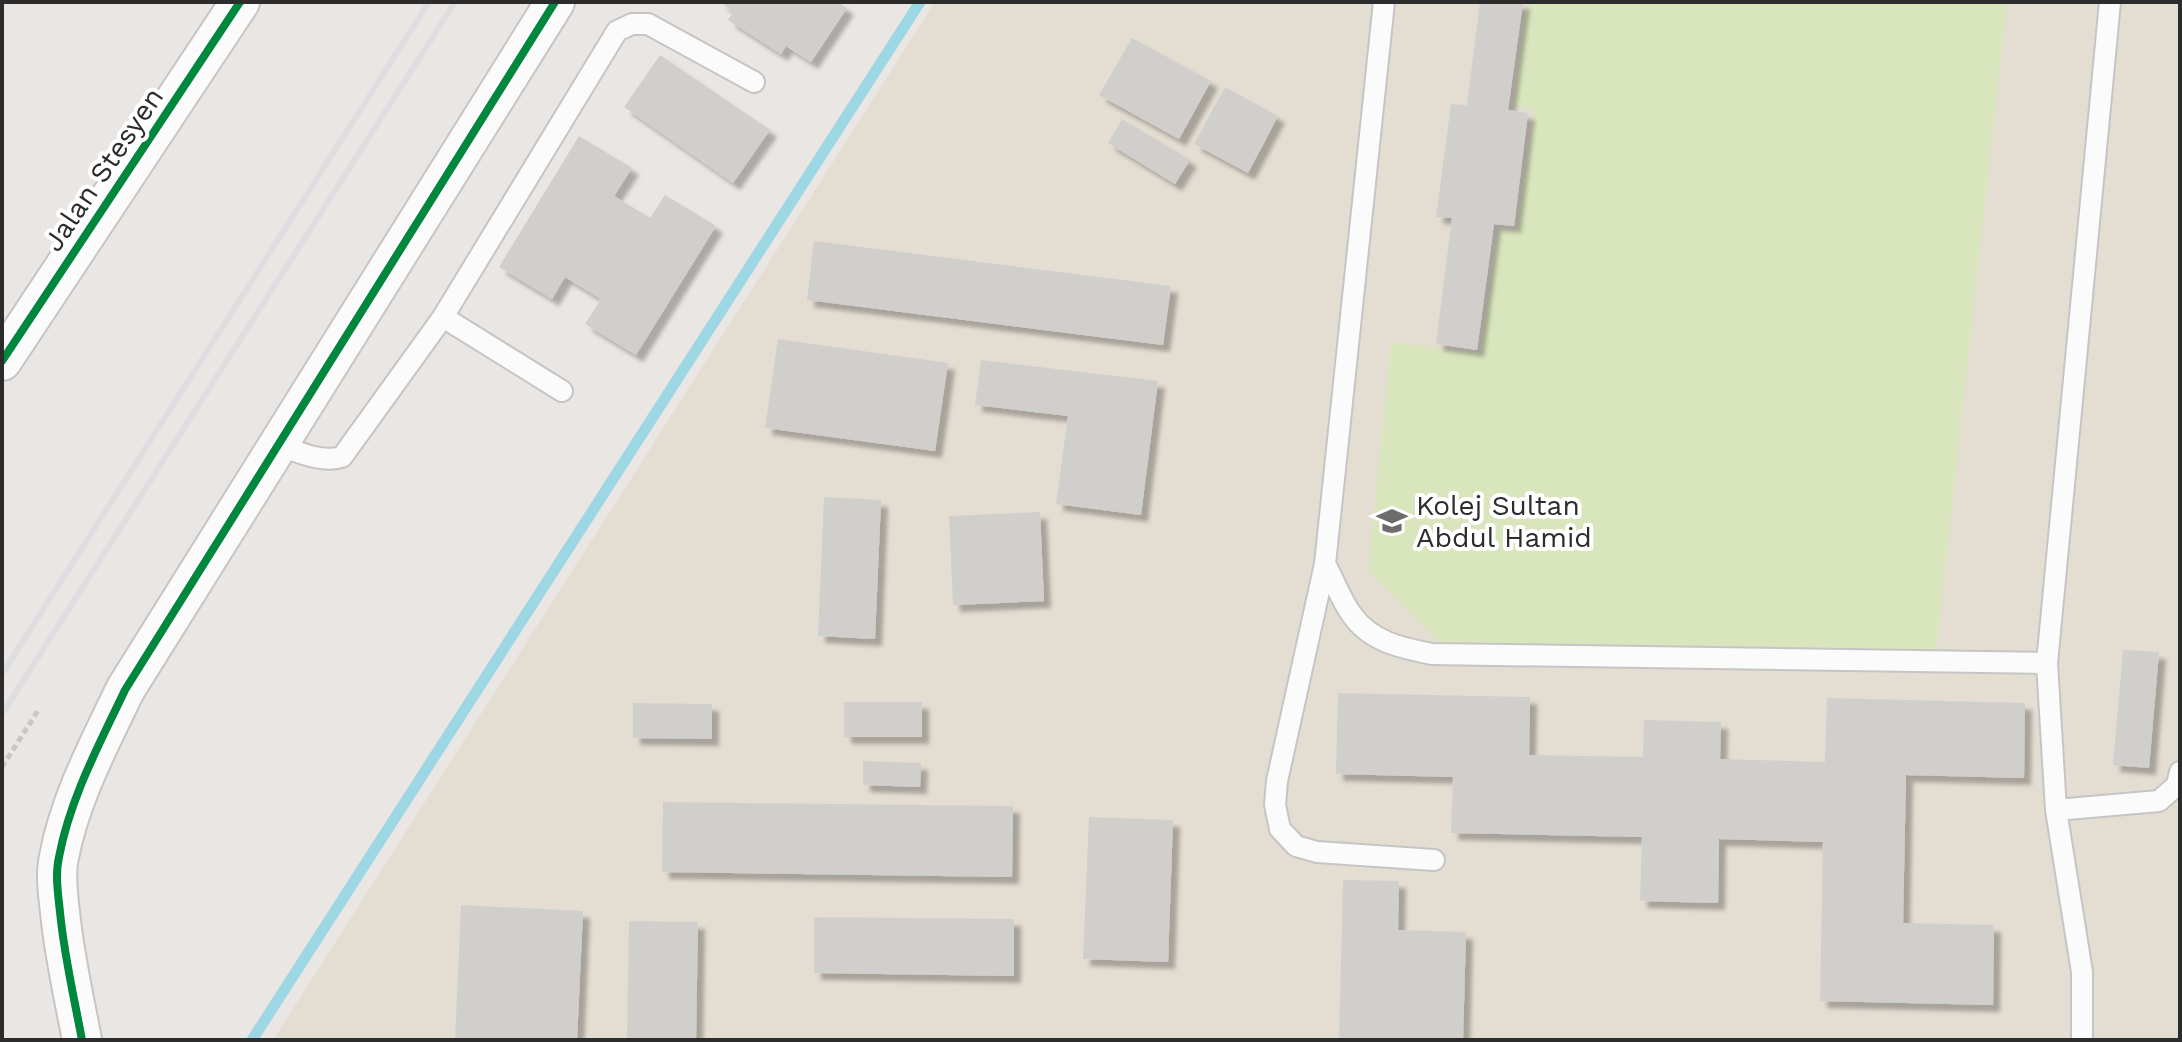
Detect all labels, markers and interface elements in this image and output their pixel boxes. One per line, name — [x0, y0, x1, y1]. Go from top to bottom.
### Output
street label: Jalan Stesyen — [37, 81, 170, 257]
place label: Kolej Sultan Abdul Hamid — [1416, 489, 1592, 554]
school or university icon: Kolej Sultan Abdul Hamid — [1375, 504, 1409, 538]

